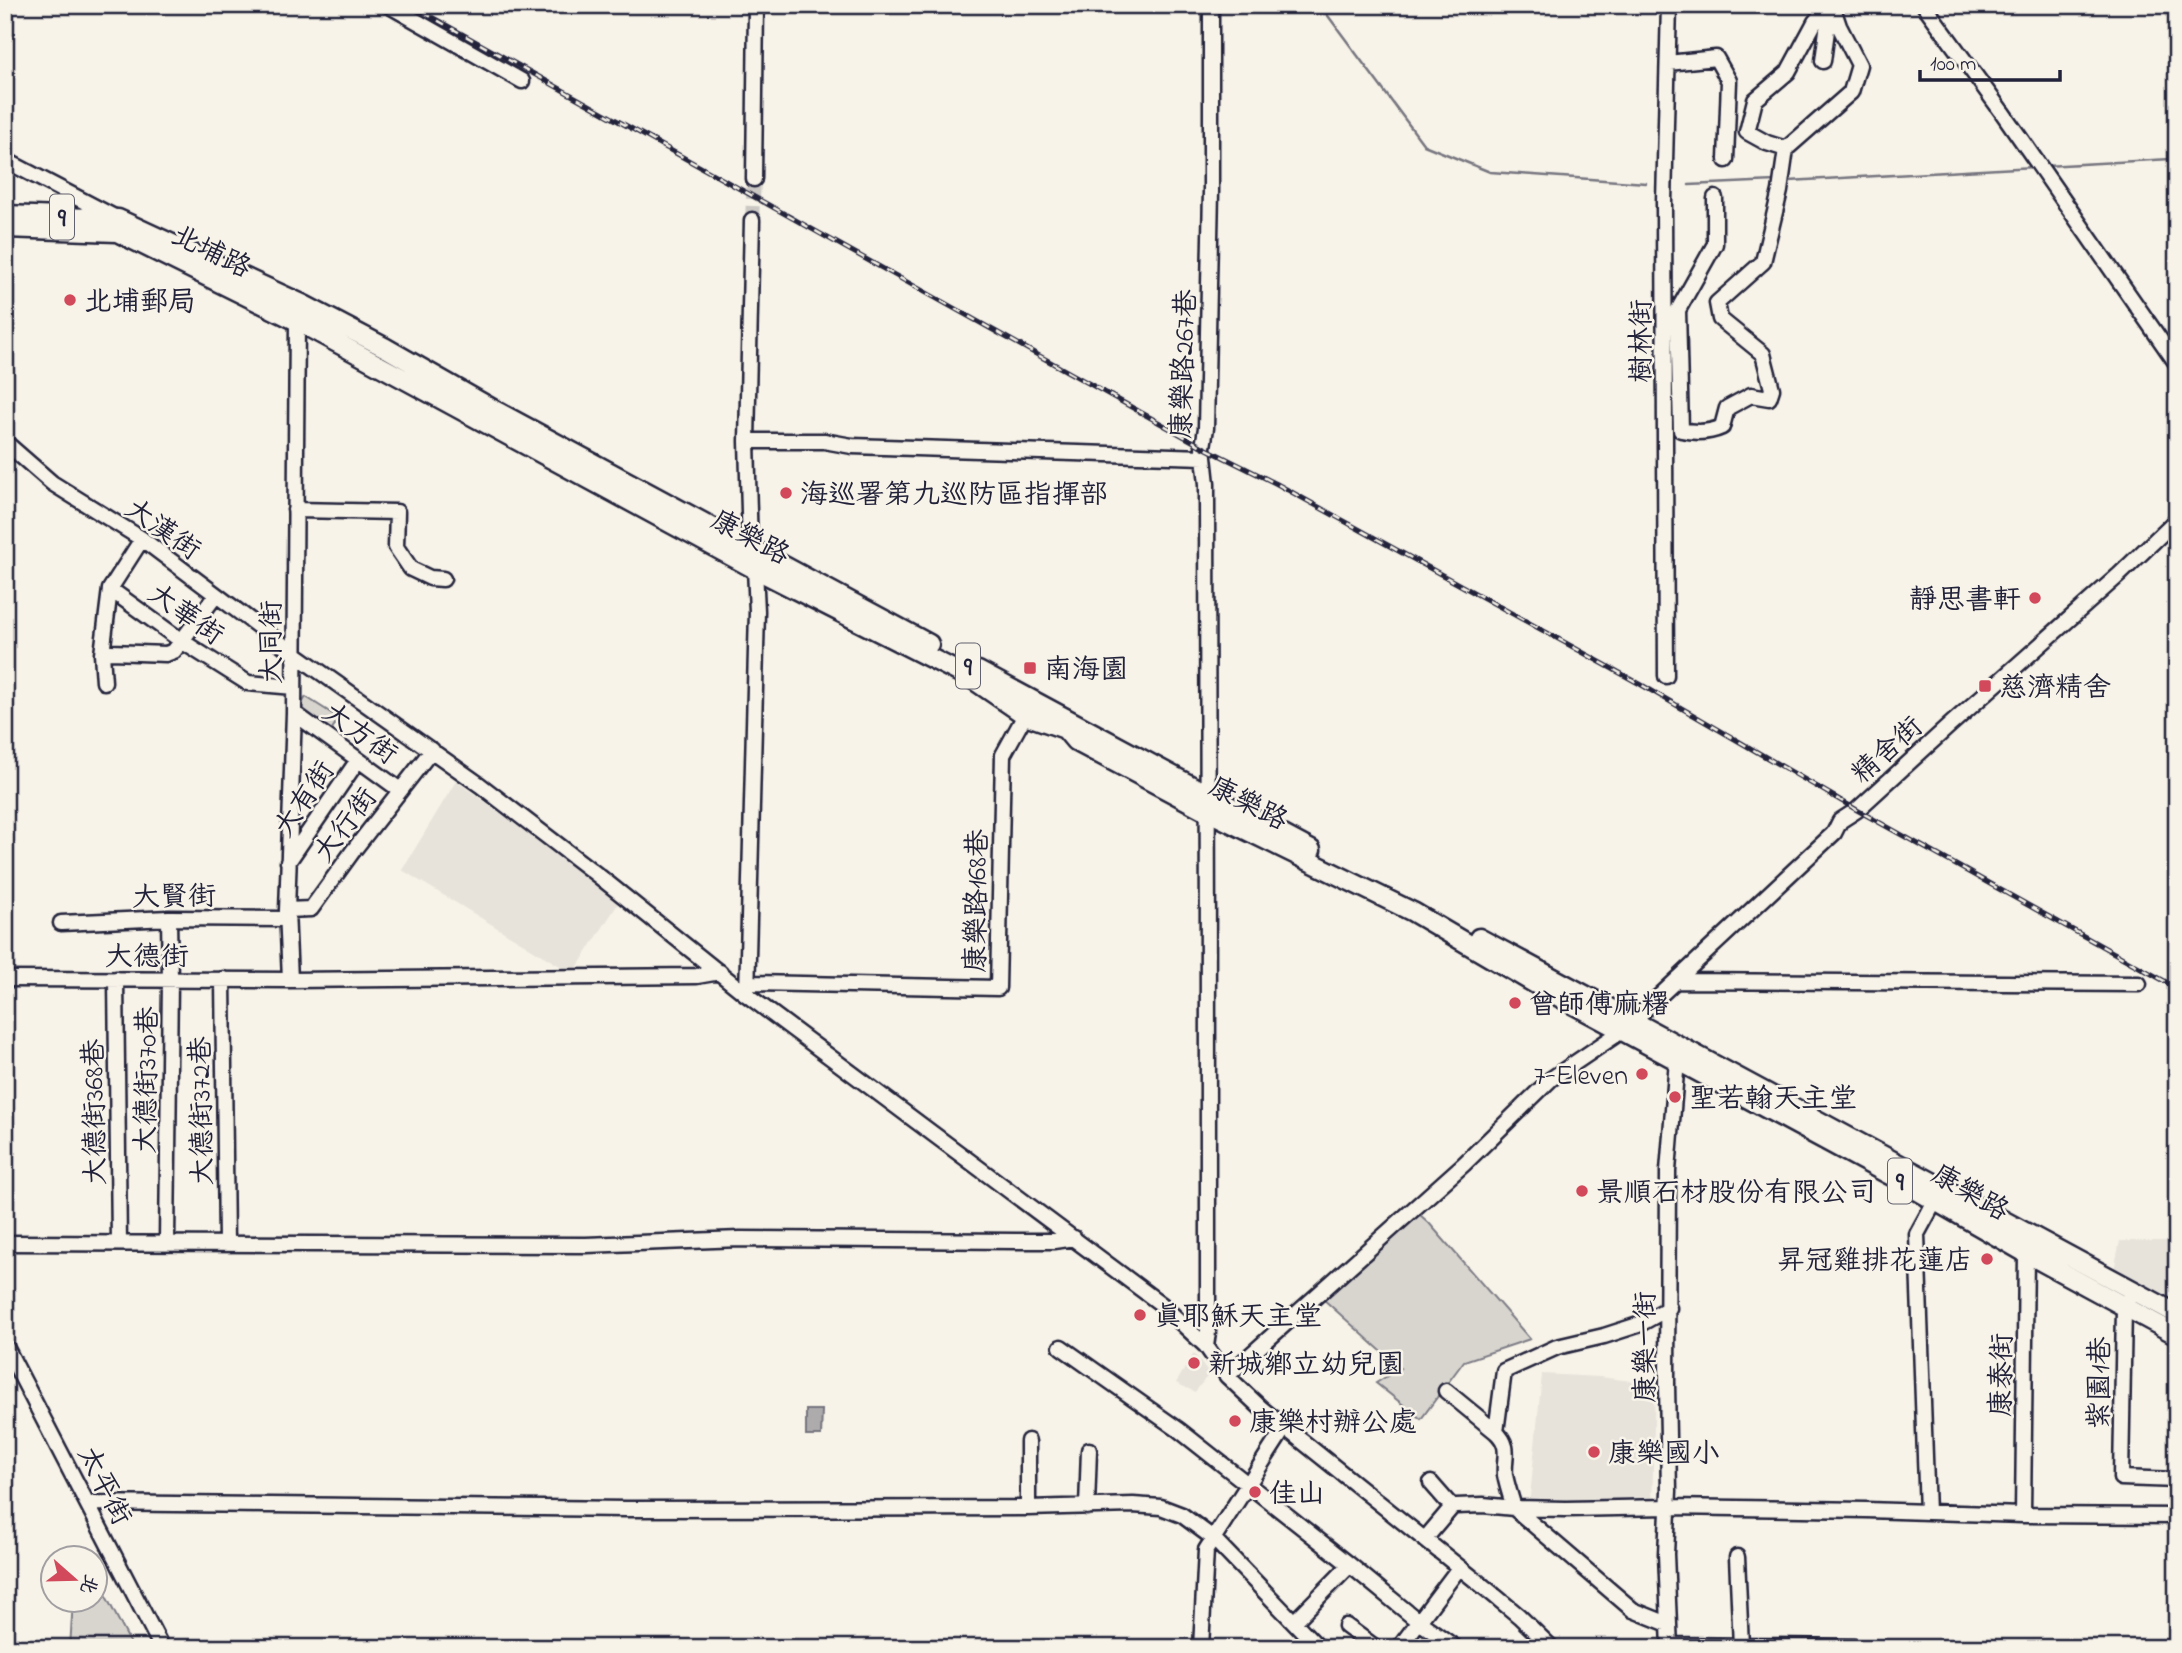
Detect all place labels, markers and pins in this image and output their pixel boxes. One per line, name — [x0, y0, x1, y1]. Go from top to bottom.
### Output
place label: 北埔郵局 — [84, 283, 196, 324]
marker: 北埔郵局 — [62, 292, 78, 308]
place label: 海巡署第九巡防區指揮部 — [800, 476, 1108, 517]
marker: 海巡署第九巡防區指揮部 — [778, 485, 794, 501]
place label: 靜思書軒 — [1909, 581, 2021, 622]
marker: 靜思書軒 — [2027, 590, 2043, 606]
place label: 南海園 — [1044, 651, 1128, 692]
marker: 南海園 — [1022, 660, 1038, 676]
place label: 慈濟精舍 — [1999, 669, 2111, 710]
marker: 慈濟精舍 — [1977, 678, 1993, 694]
place label: 曾師傅麻糬 — [1529, 986, 1669, 1027]
marker: 曾師傅麻糬 — [1507, 995, 1523, 1011]
place label: 7-Eleven — [1534, 1057, 1628, 1098]
marker: 7-Eleven — [1634, 1066, 1650, 1082]
place label: 聖若翰天主堂 — [1689, 1080, 1857, 1121]
marker: 聖若翰天主堂 — [1667, 1089, 1683, 1105]
place label: 景順石材股份有限公司 — [1596, 1174, 1876, 1215]
marker: 景順石材股份有限公司 — [1574, 1183, 1590, 1199]
place label: 昇冠雞排花蓮店 — [1777, 1242, 1973, 1283]
marker: 昇冠雞排花蓮店 — [1979, 1251, 1995, 1267]
place label: 真耶穌天主堂 — [1154, 1298, 1322, 1339]
marker: 真耶穌天主堂 — [1132, 1307, 1148, 1323]
place label: 新城鄉立幼兒園 — [1208, 1346, 1404, 1387]
marker: 新城鄉立幼兒園 — [1186, 1355, 1202, 1371]
place label: 康樂村辦公處 — [1249, 1404, 1417, 1445]
marker: 康樂村辦公處 — [1227, 1413, 1243, 1429]
place label: 康樂國小 — [1608, 1435, 1720, 1476]
marker: 康樂國小 — [1586, 1444, 1602, 1460]
place label: 佳山 — [1269, 1475, 1325, 1516]
marker: 佳山 — [1247, 1484, 1263, 1500]

